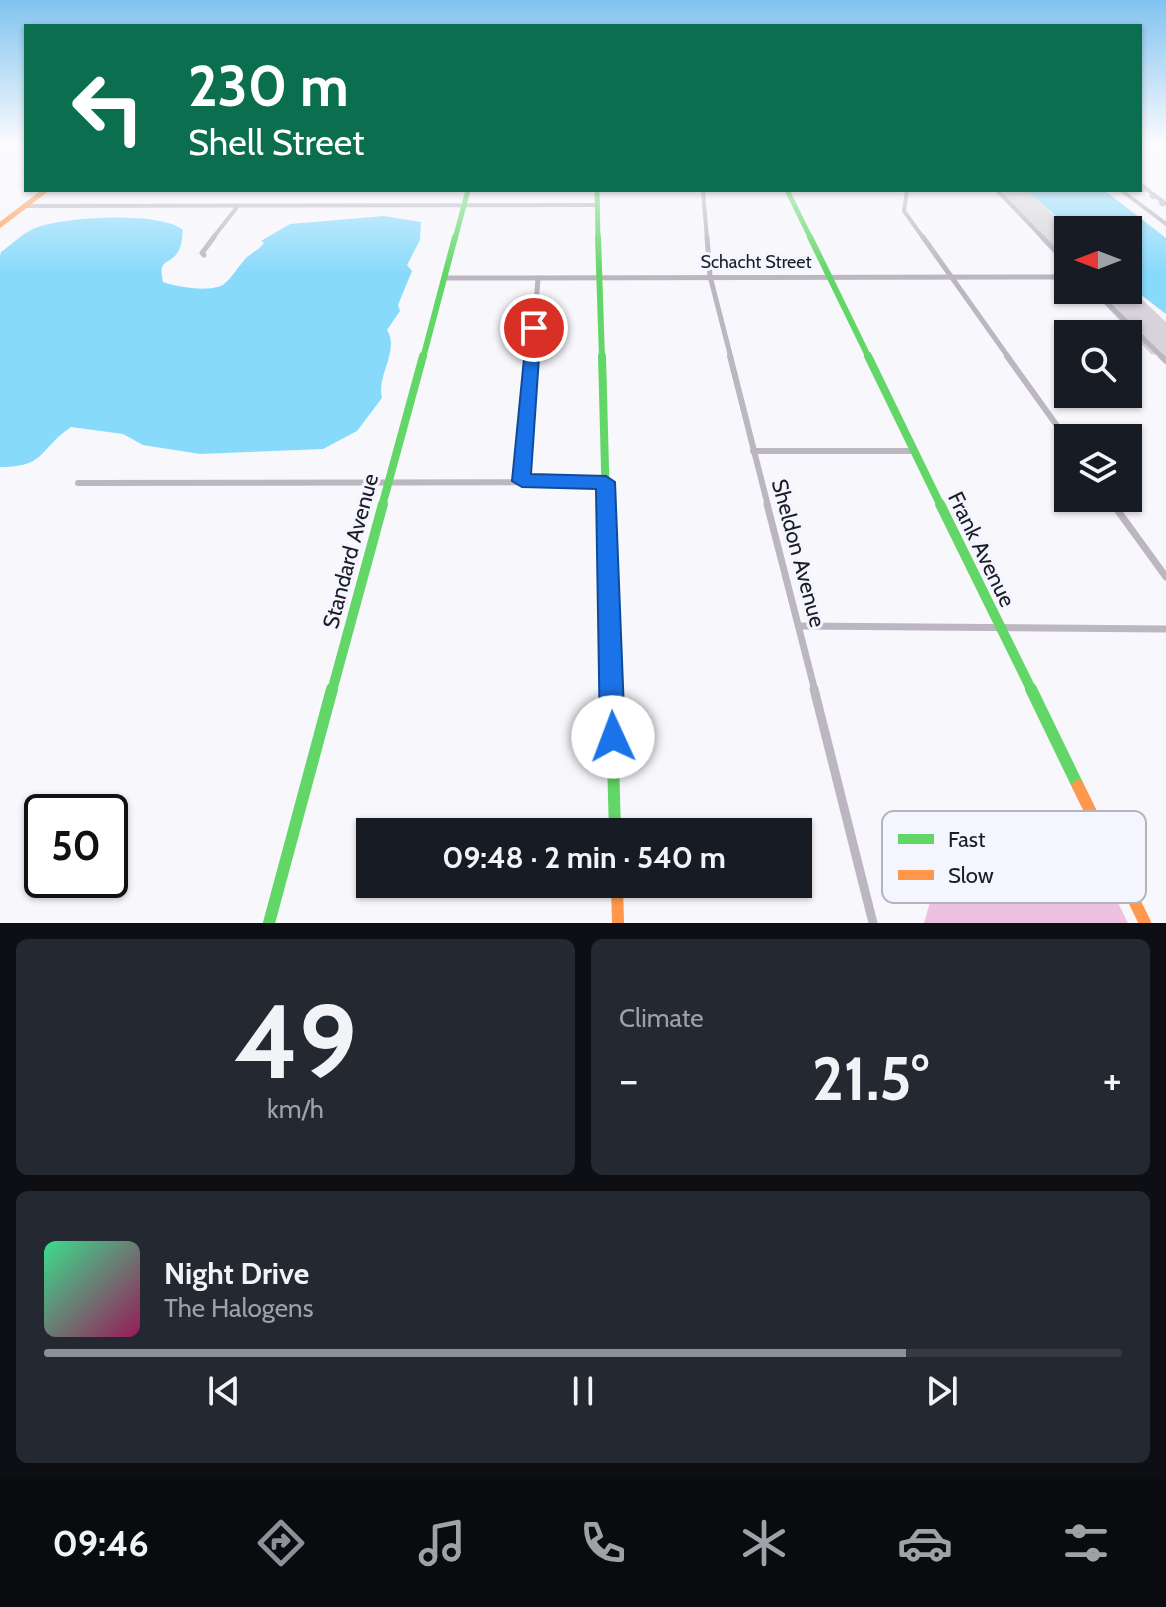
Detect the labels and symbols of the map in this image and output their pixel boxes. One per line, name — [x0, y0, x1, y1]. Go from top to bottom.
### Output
north arrow — [1054, 216, 1142, 304]
street label: Schacht Street — [700, 251, 812, 273]
pin — [500, 294, 568, 362]
street label: Standard Avenue — [317, 471, 384, 631]
street label: Sheldon Avenue — [766, 476, 831, 630]
street label: Frank Avenue — [942, 487, 1021, 611]
position arrow — [571, 695, 655, 779]
speed limit sign: 50 — [24, 794, 128, 898]
legend — [882, 811, 1146, 903]
text: Fast — [948, 826, 986, 853]
text: Slow — [948, 862, 994, 889]

